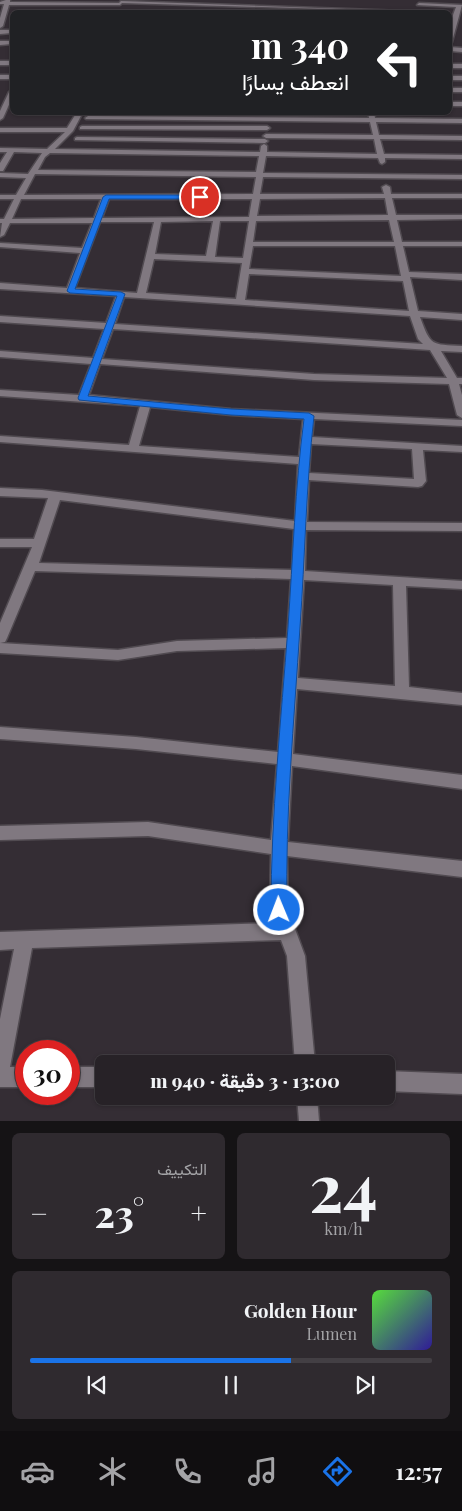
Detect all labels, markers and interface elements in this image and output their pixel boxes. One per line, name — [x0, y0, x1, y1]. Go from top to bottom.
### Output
text: 340 m — [251, 21, 349, 68]
icon: left — [367, 30, 432, 95]
text: انعطف يسارًا — [242, 66, 349, 96]
pin — [179, 176, 221, 218]
icon: arrive — [186, 183, 214, 211]
position arrow — [252, 883, 304, 935]
speed limit sign: 30 — [15, 1040, 80, 1105]
text: 13:00 · 3 دقيقة · 940 m — [150, 1067, 340, 1093]
text: 24 — [309, 1142, 378, 1228]
text: التكييف — [157, 1158, 207, 1179]
text: 23° — [94, 1187, 144, 1238]
text: − — [30, 1194, 48, 1231]
text: + — [191, 1194, 207, 1231]
text: km/h — [324, 1218, 363, 1239]
text: Golden Hour — [244, 1297, 357, 1323]
text: Lumen — [306, 1323, 357, 1344]
icon: previous — [83, 1371, 111, 1399]
icon: pause — [217, 1371, 245, 1399]
icon: next — [351, 1371, 379, 1399]
icon: car — [20, 1454, 55, 1489]
icon: climate — [95, 1454, 130, 1489]
icon: phone — [170, 1454, 205, 1489]
icon: music — [245, 1454, 280, 1489]
icon: directions — [320, 1454, 355, 1489]
text: 12:57 — [396, 1456, 442, 1486]

